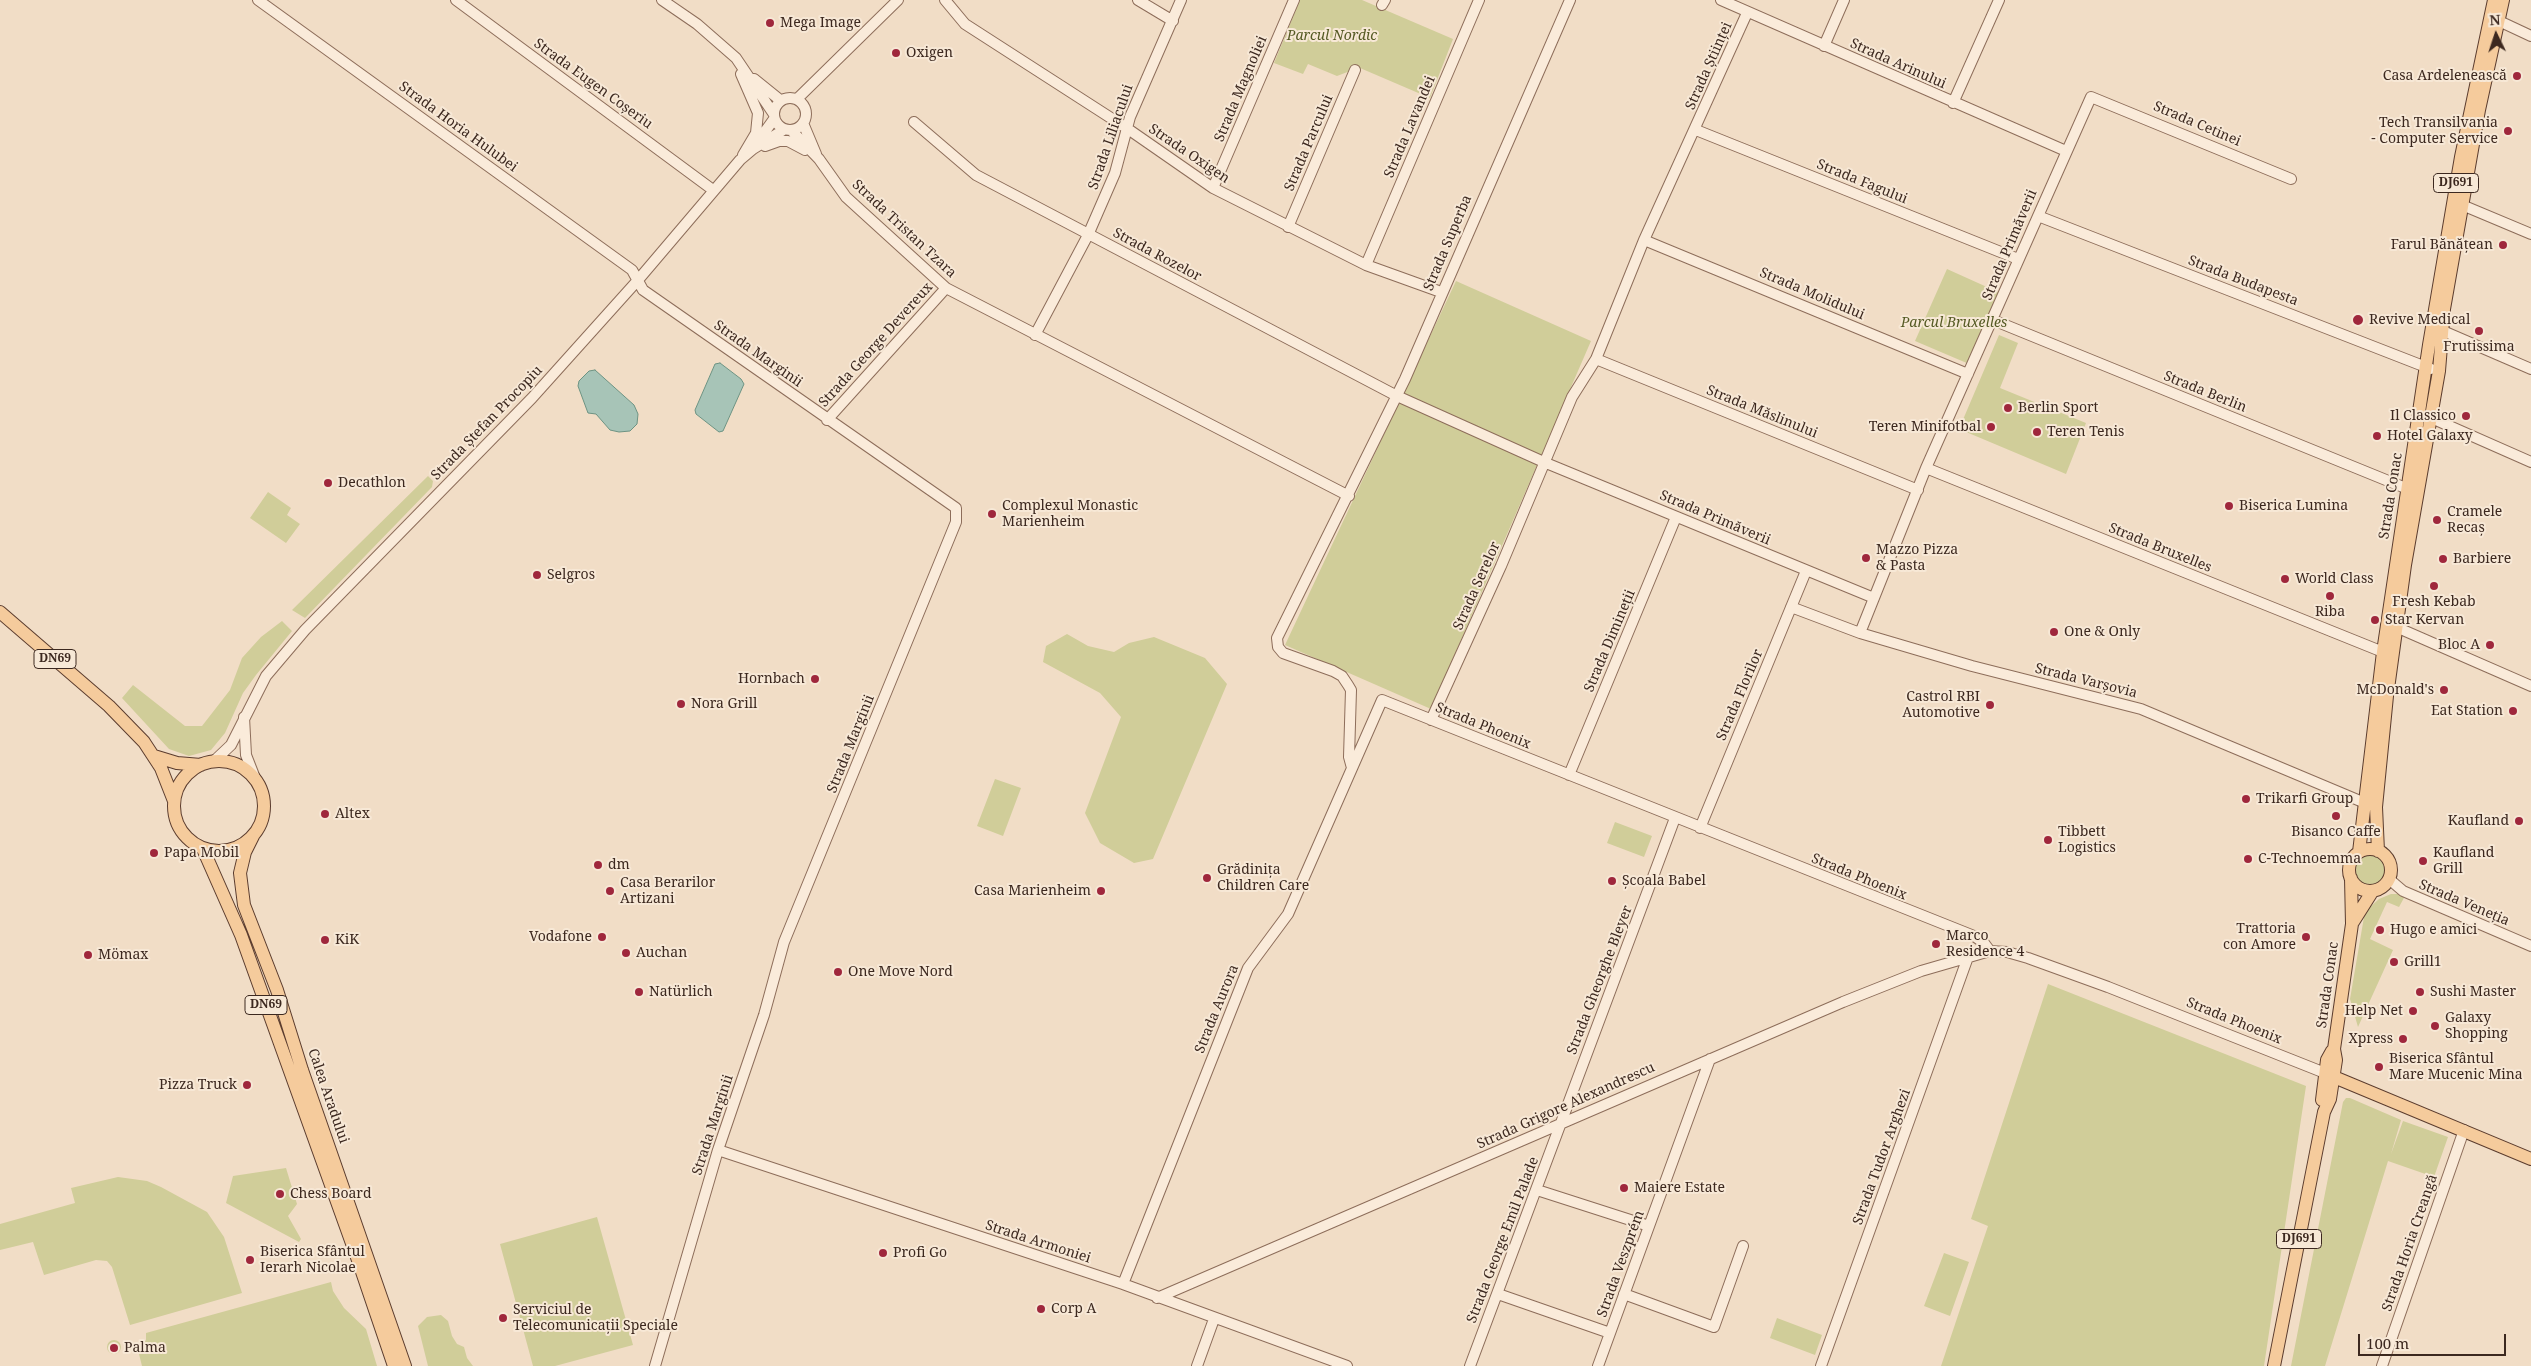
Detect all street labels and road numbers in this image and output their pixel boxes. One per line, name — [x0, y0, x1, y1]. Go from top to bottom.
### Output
street label: Strada Științei — [1682, 20, 1736, 112]
street label: Strada Magnoliei — [1211, 34, 1271, 144]
street label: Strada Eugen Coșeriu — [530, 35, 656, 133]
street label: Strada Arinului — [1847, 35, 1949, 93]
street label: Strada Lavandei — [1381, 74, 1439, 180]
street label: Strada Horia Hulubei — [395, 78, 521, 176]
street label: Strada Liliacului — [1085, 82, 1137, 192]
street label: Strada Parcului — [1281, 92, 1337, 194]
street label: Strada Cetinei — [2151, 98, 2243, 150]
street label: Strada Oxigen — [1145, 121, 1233, 187]
street label: Strada Fagului — [1814, 156, 1910, 208]
road number: DJ691 — [2434, 174, 2478, 192]
street label: Strada Tristan Tzara — [848, 176, 960, 282]
street label: Strada Primăverii — [1979, 187, 2041, 303]
street label: Strada Superba — [1420, 193, 1476, 293]
street label: Strada Rozelor — [1110, 225, 1204, 285]
street label: Strada Budapesta — [2186, 252, 2300, 310]
street label: Strada Molidului — [1757, 264, 1867, 324]
street label: Strada George Devereux — [816, 279, 936, 411]
street label: Strada Marginii — [710, 317, 806, 391]
street label: Strada Ștefan Procopiu — [428, 362, 546, 484]
street label: Strada Berlin — [2161, 368, 2249, 416]
street label: Strada Măslinului — [1704, 382, 1820, 442]
street label: Strada Conac — [2376, 452, 2406, 540]
street label: Strada Primăverii — [1657, 487, 1773, 549]
street label: Strada Bruxelles — [2106, 520, 2214, 576]
street label: Strada Serelor — [1450, 539, 1504, 633]
street label: Strada Dimineții — [1581, 587, 1639, 695]
street label: Strada Florilor — [1713, 647, 1767, 743]
road number: DN69 — [34, 650, 76, 669]
street label: Strada Varșovia — [2033, 660, 2139, 702]
street label: Strada Marginii — [824, 692, 878, 796]
street label: Strada Phoenix — [1433, 699, 1533, 753]
street label: Strada Phoenix — [1809, 850, 1909, 904]
street label: Strada Veneția — [2416, 876, 2512, 930]
street label: Strada Gheorghe Bleyer — [1564, 903, 1636, 1057]
street label: Strada Conac — [2314, 941, 2342, 1029]
street label: Strada Aurora — [1192, 962, 1242, 1056]
street label: Strada Phoenix — [2184, 994, 2284, 1048]
road number: DN69 — [245, 996, 287, 1014]
street label: Calea Aradului — [304, 1046, 352, 1146]
street label: Strada Grigore Alexandrescu — [1475, 1059, 1657, 1153]
street label: Strada Marginii — [689, 1073, 737, 1177]
street label: Strada Tudor Arghezi — [1850, 1087, 1914, 1227]
street label: Strada George Emil Palade — [1463, 1154, 1543, 1326]
street label: Strada Horia Creangă — [2379, 1172, 2441, 1314]
street label: Strada Veszprém — [1594, 1208, 1648, 1320]
street label: Strada Armoniei — [983, 1217, 1093, 1267]
road number: DJ691 — [2276, 1230, 2322, 1248]

